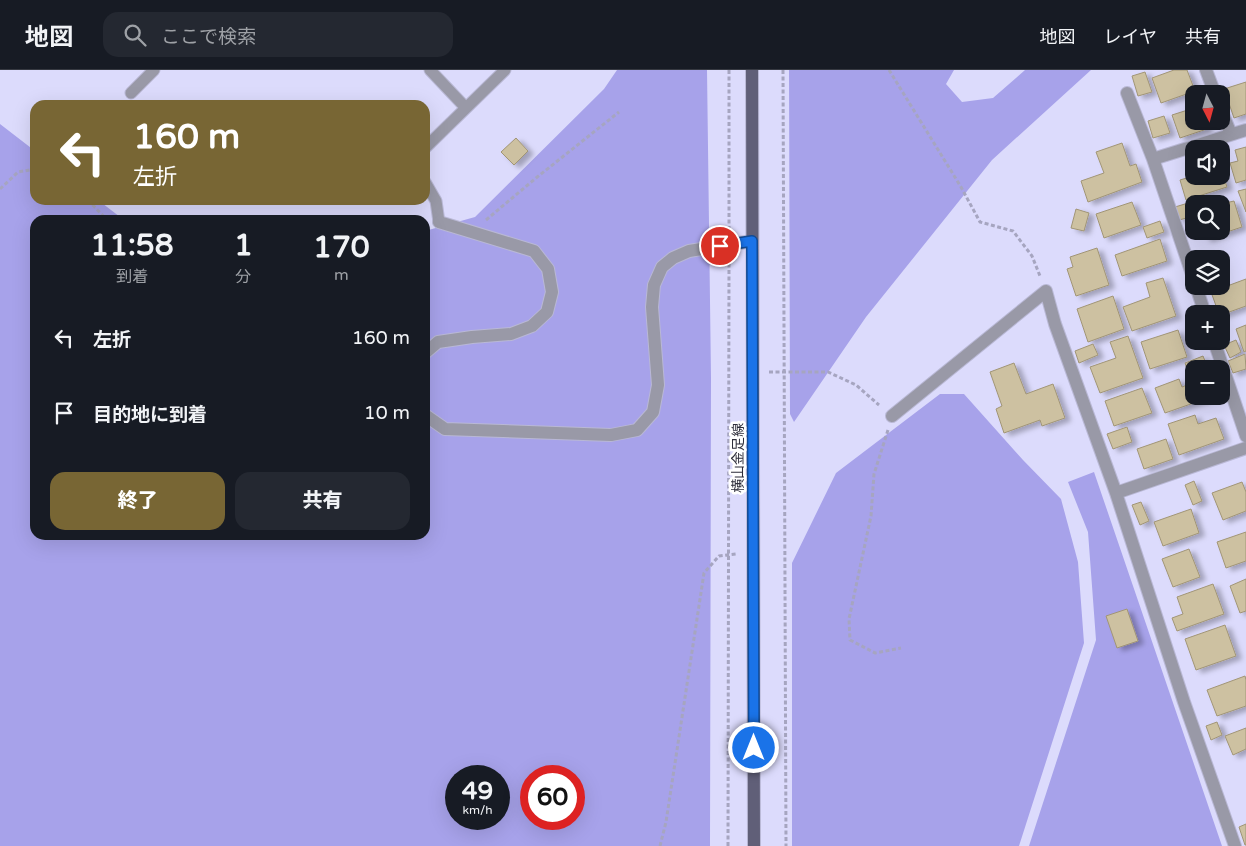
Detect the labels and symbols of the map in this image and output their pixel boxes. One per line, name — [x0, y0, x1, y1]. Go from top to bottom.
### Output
north arrow — [1185, 85, 1230, 130]
pin — [699, 225, 741, 267]
street label: 横山金足線 — [730, 423, 747, 493]
position arrow — [727, 721, 779, 773]
speed limit sign: 60 — [520, 765, 585, 830]

